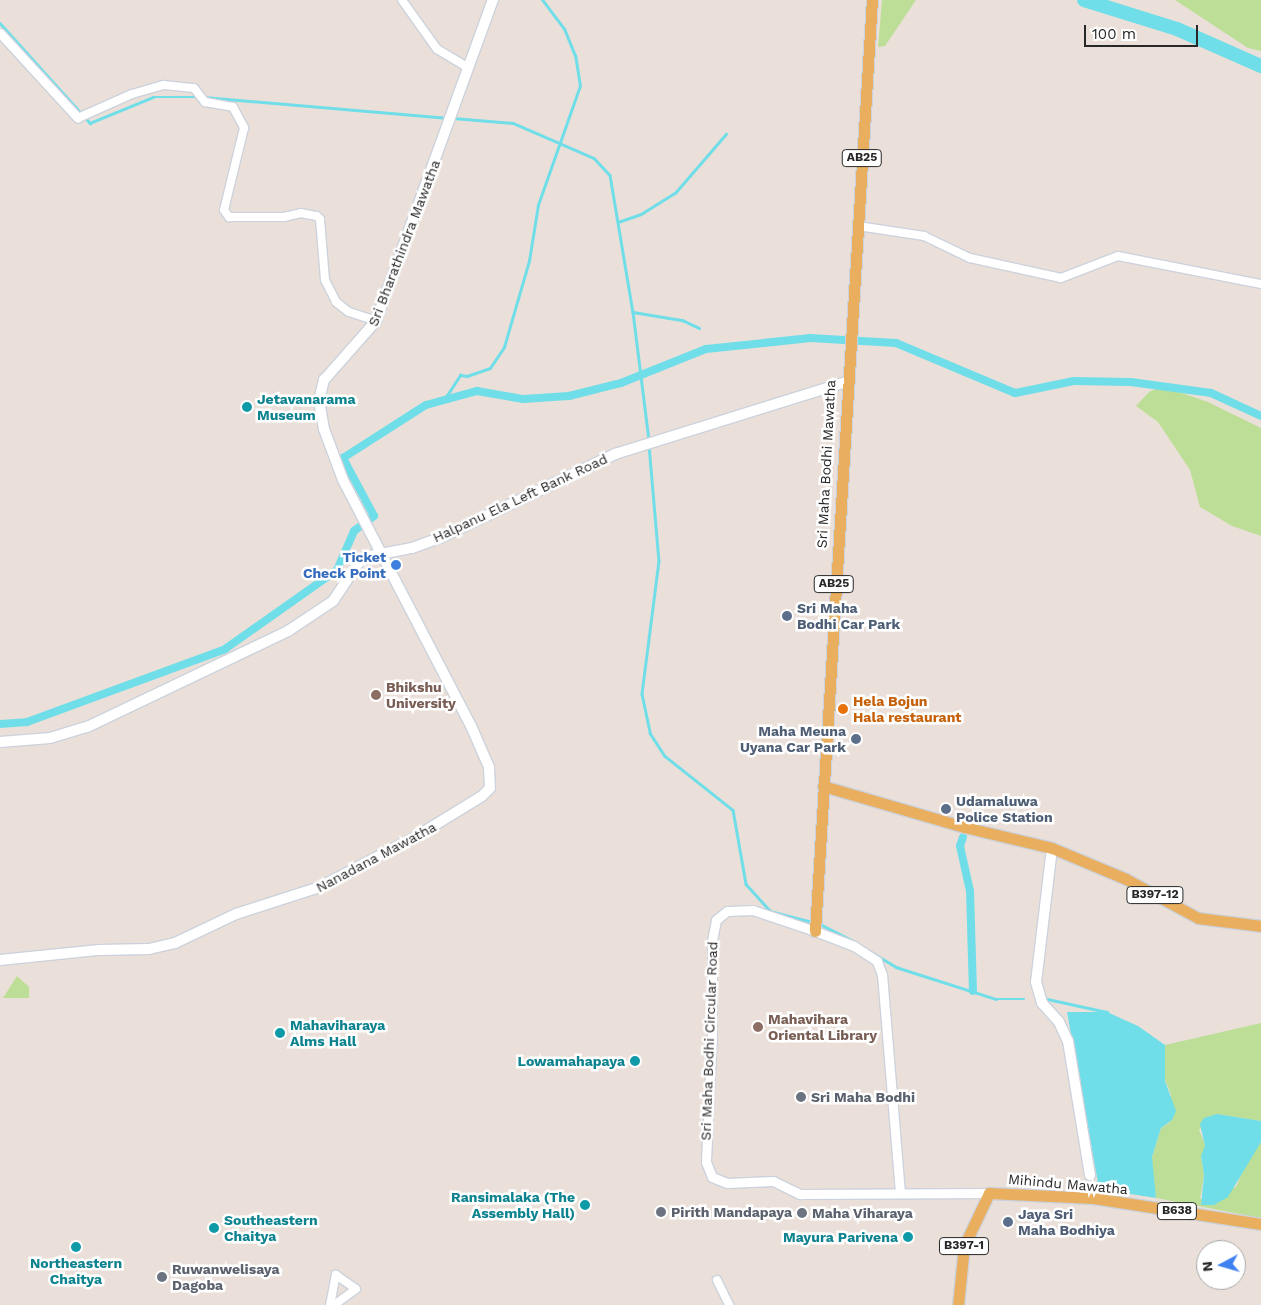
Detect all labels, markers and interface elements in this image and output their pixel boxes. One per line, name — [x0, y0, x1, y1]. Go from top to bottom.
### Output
scale bar — [1086, 15, 1200, 47]
text: 100 m — [1092, 25, 1136, 43]
road number: AB25 — [841, 148, 883, 168]
street label: Sri Bharathindra Mawatha — [364, 157, 444, 329]
street label: Sri Maha Bodhi Mawatha — [813, 379, 839, 549]
place label: Jetavanarama Museum — [257, 391, 356, 424]
marker: Jetavanarama Museum — [241, 401, 253, 413]
street label: Halpanu Ela Left Bank Road — [430, 450, 610, 546]
place label: Ticket Check Point — [303, 549, 386, 582]
marker: Ticket Check Point — [390, 559, 402, 571]
road number: AB25 — [813, 574, 855, 594]
place label: Sri Maha Bodhi Car Park — [797, 600, 900, 632]
marker: Sri Maha Bodhi Car Park — [781, 610, 793, 622]
place label: Bhikshu University — [386, 679, 456, 712]
marker: Bhikshu University — [370, 689, 382, 701]
place label: Hela Bojun Hala restaurant — [853, 693, 962, 726]
marker: Hela Bojun Hala restaurant — [837, 703, 849, 715]
place label: Maha Meuna Uyana Car Park — [740, 723, 846, 756]
marker: Maha Meuna Uyana Car Park — [850, 733, 862, 745]
place label: Udamaluwa Police Station — [956, 793, 1053, 826]
marker: Udamaluwa Police Station — [940, 803, 952, 815]
street label: Nanadana Mawatha — [313, 818, 439, 896]
road number: B397-12 — [1126, 886, 1184, 904]
street label: Sri Maha Bodhi Circular Road — [697, 941, 721, 1141]
place label: Mahavihara Oriental Library — [768, 1011, 877, 1044]
place label: Mahaviharaya Alms Hall — [290, 1017, 385, 1050]
marker: Mahavihara Oriental Library — [752, 1021, 764, 1033]
marker: Mahaviharaya Alms Hall — [274, 1027, 286, 1039]
place label: Lowamahapaya — [518, 1053, 625, 1069]
marker: Lowamahapaya — [629, 1055, 641, 1067]
place label: Sri Maha Bodhi — [811, 1089, 915, 1105]
marker: Sri Maha Bodhi — [795, 1091, 807, 1103]
street label: Mihindu Mawatha — [1007, 1170, 1129, 1198]
place label: Ransimalaka (The Assembly Hall) — [451, 1189, 575, 1222]
marker: Ransimalaka (The Assembly Hall) — [579, 1199, 591, 1211]
road number: B638 — [1156, 1202, 1198, 1220]
place label: Pirith Mandapaya — [671, 1204, 792, 1220]
place label: Maha Viharaya — [812, 1205, 913, 1221]
marker: Pirith Mandapaya — [655, 1206, 667, 1218]
place label: Jaya Sri Maha Bodhiya — [1018, 1206, 1115, 1238]
marker: Maha Viharaya — [796, 1207, 808, 1219]
place label: Southeastern Chaitya — [224, 1212, 318, 1244]
marker: Jaya Sri Maha Bodhiya — [1002, 1216, 1014, 1228]
marker: Southeastern Chaitya — [208, 1222, 220, 1234]
place label: Mayura Parivena — [783, 1229, 898, 1245]
marker: Mayura Parivena — [902, 1231, 914, 1243]
road number: B397-1 — [938, 1236, 990, 1256]
north arrow — [1196, 1240, 1246, 1290]
marker: Northeastern Chaitya — [70, 1241, 82, 1253]
place label: Northeastern Chaitya — [30, 1255, 122, 1288]
text: N — [1199, 1260, 1216, 1272]
place label: Ruwanwelisaya Dagoba — [172, 1261, 280, 1294]
marker: Ruwanwelisaya Dagoba — [156, 1271, 168, 1283]

